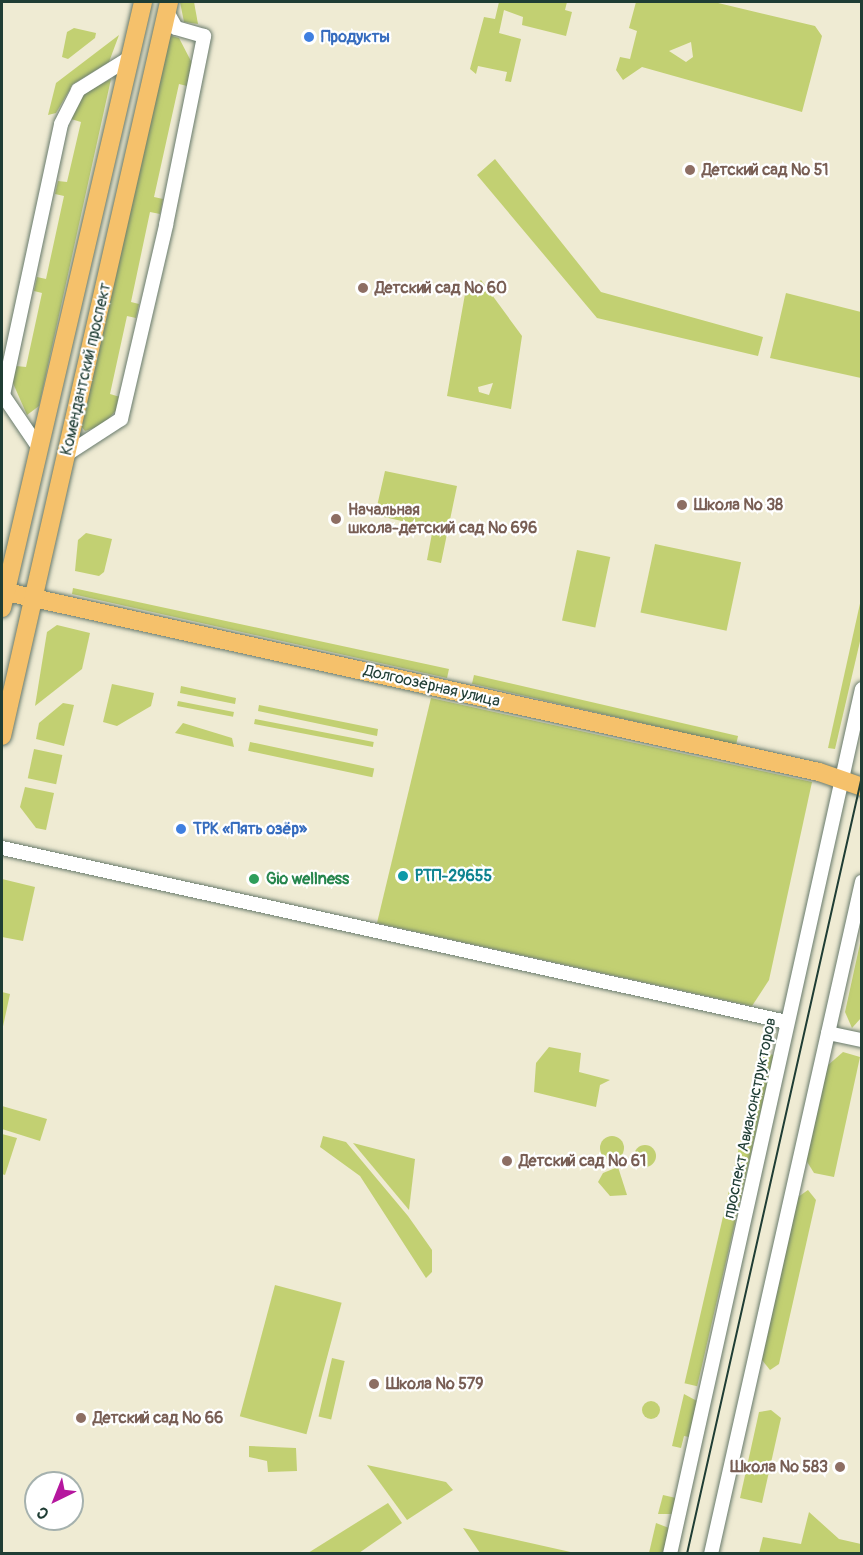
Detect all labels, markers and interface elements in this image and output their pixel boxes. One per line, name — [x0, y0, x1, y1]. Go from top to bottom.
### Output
place label: Продукты — [321, 27, 390, 47]
marker: Продукты — [302, 30, 316, 44]
place label: Детский сад № 51 — [702, 160, 829, 180]
marker: Детский сад № 51 — [683, 163, 697, 177]
place label: Детский сад № 60 — [375, 278, 507, 298]
street label: Комендантский проспект — [57, 281, 115, 457]
marker: Детский сад № 60 — [356, 281, 370, 295]
place label: Школа № 38 — [694, 495, 783, 515]
marker: Школа № 38 — [675, 498, 689, 512]
place label: Начальная школа-детский сад № 696 — [348, 500, 537, 538]
marker: Начальная школа-детский сад № 696 — [329, 512, 343, 526]
street label: Долгоозёрная улица — [362, 661, 502, 711]
place label: ТРК «Пять озёр» — [193, 819, 307, 839]
marker: ТРК «Пять озёр» — [174, 822, 188, 836]
place label: РТП-29655 — [415, 866, 492, 886]
place label: Gio wellness — [266, 869, 349, 889]
marker: РТП-29655 — [396, 869, 410, 883]
marker: Gio wellness — [247, 872, 261, 886]
street label: проспект Авиаконструкторов — [719, 1016, 781, 1220]
place label: Детский сад № 61 — [519, 1151, 646, 1171]
marker: Детский сад № 61 — [500, 1154, 514, 1168]
place label: Школа № 579 — [386, 1374, 484, 1394]
marker: Школа № 579 — [367, 1377, 381, 1391]
place label: Детский сад № 66 — [93, 1408, 223, 1428]
marker: Детский сад № 66 — [74, 1411, 88, 1425]
place label: Школа № 583 — [730, 1457, 828, 1477]
marker: Школа № 583 — [833, 1460, 847, 1474]
north arrow — [24, 1471, 84, 1531]
text: С — [33, 1502, 54, 1523]

